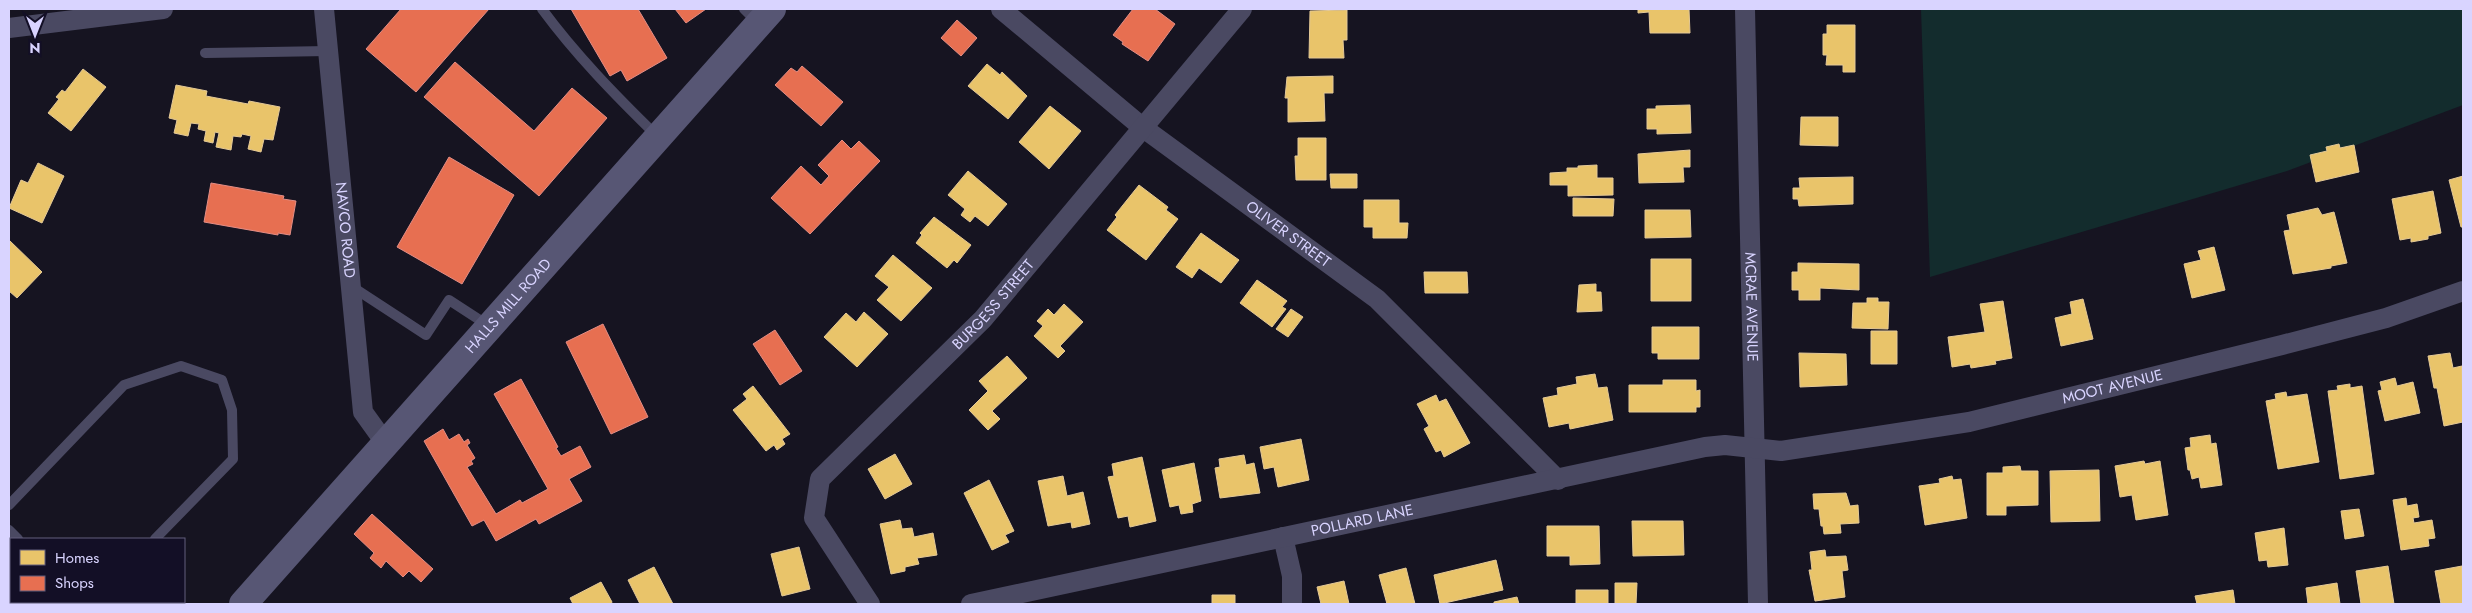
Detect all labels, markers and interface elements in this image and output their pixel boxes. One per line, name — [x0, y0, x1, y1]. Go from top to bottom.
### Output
north arrow — [10, 10, 60, 60]
text: N — [29, 38, 41, 58]
street label: NAVCO ROAD — [330, 181, 361, 279]
street label: OLIVER STREET — [1241, 195, 1335, 273]
street label: MCRAE AVENUE — [1739, 252, 1764, 362]
street label: HALLS MILL ROAD — [460, 253, 556, 358]
street label: BURGESS STREET — [947, 255, 1039, 355]
street label: MOOT AVENUE — [2060, 364, 2165, 410]
street label: POLLARD LANE — [1309, 499, 1415, 542]
legend — [10, 538, 185, 603]
text: Homes — [55, 547, 99, 569]
text: Shops — [55, 572, 94, 594]

